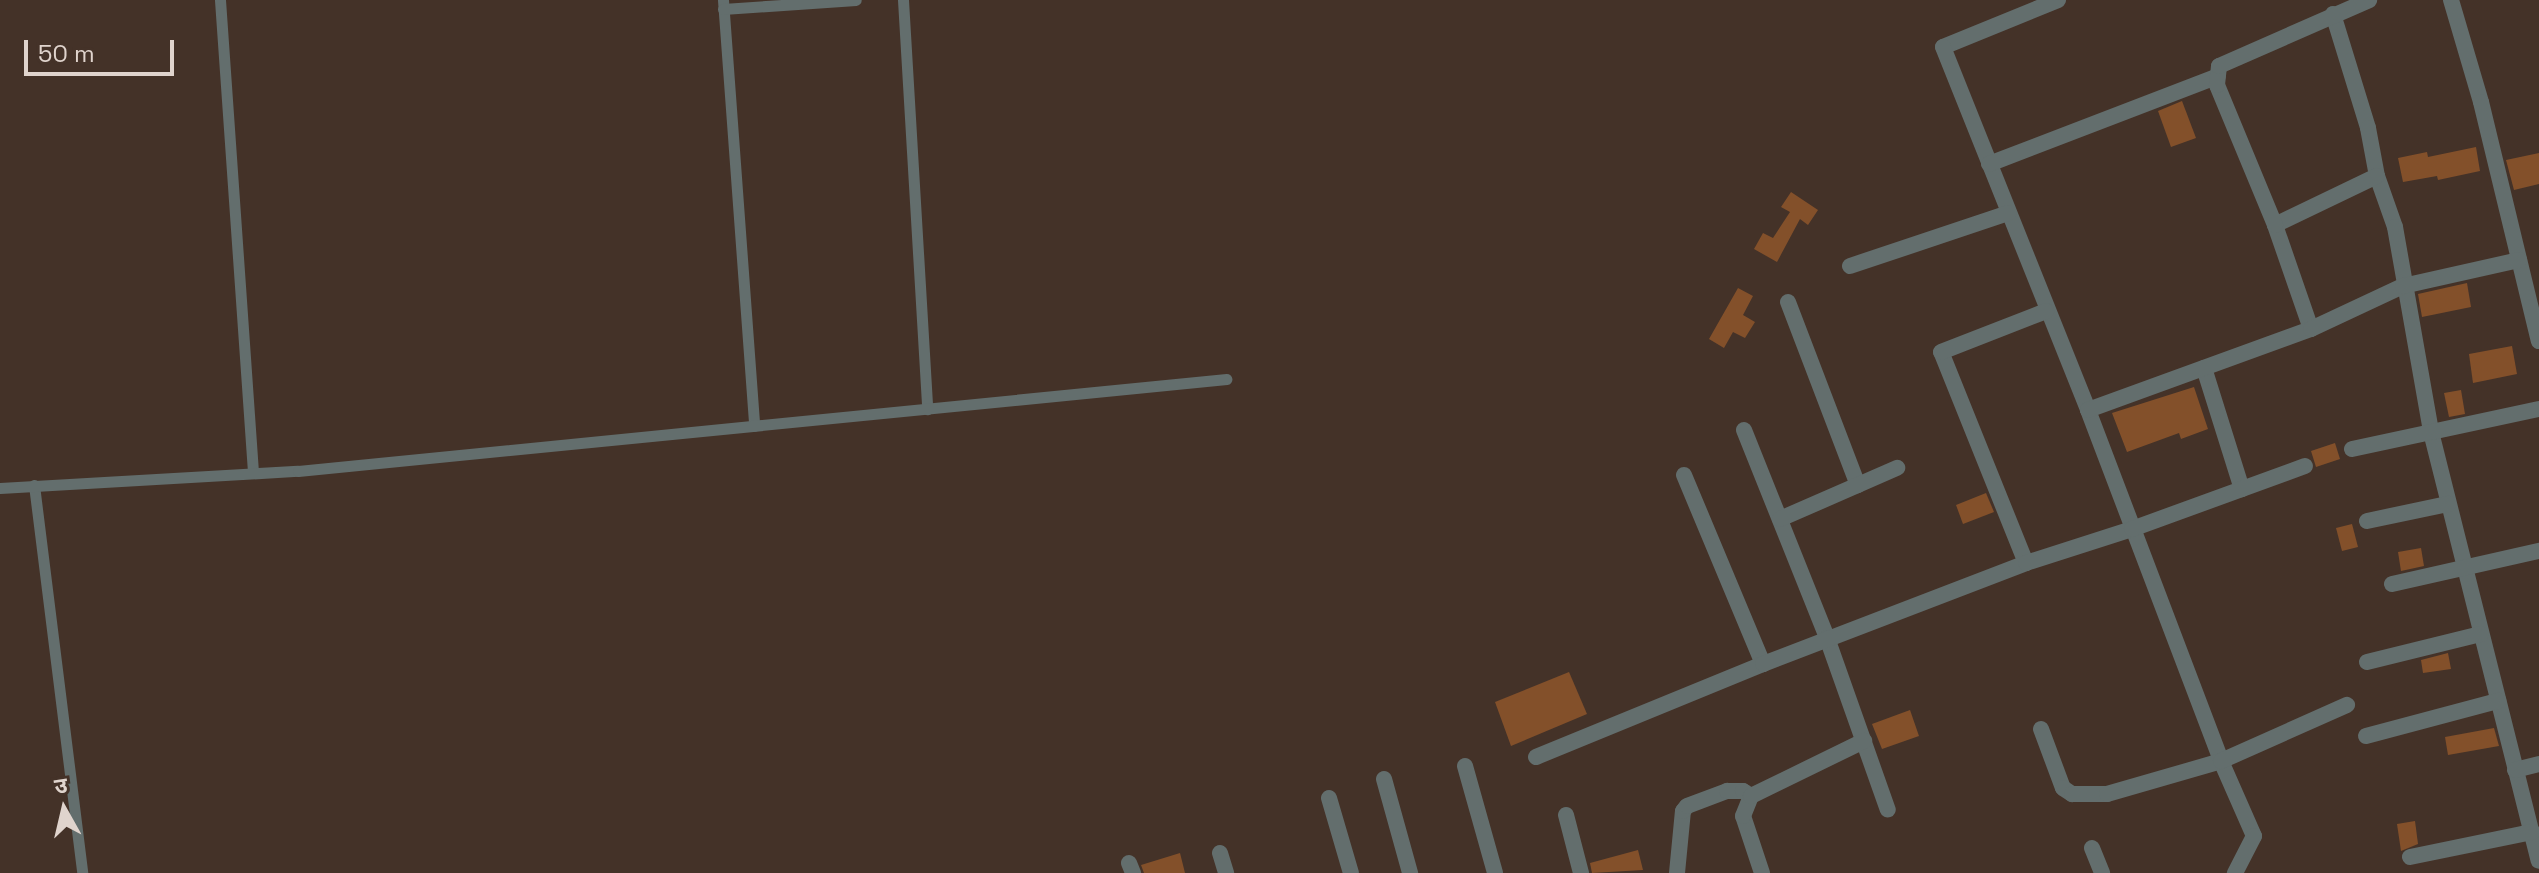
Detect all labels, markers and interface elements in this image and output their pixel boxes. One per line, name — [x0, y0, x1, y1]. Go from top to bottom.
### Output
scale bar — [28, 24, 178, 74]
text: 50 m — [38, 38, 95, 69]
north arrow — [24, 769, 104, 849]
text: उ — [52, 770, 69, 800]

